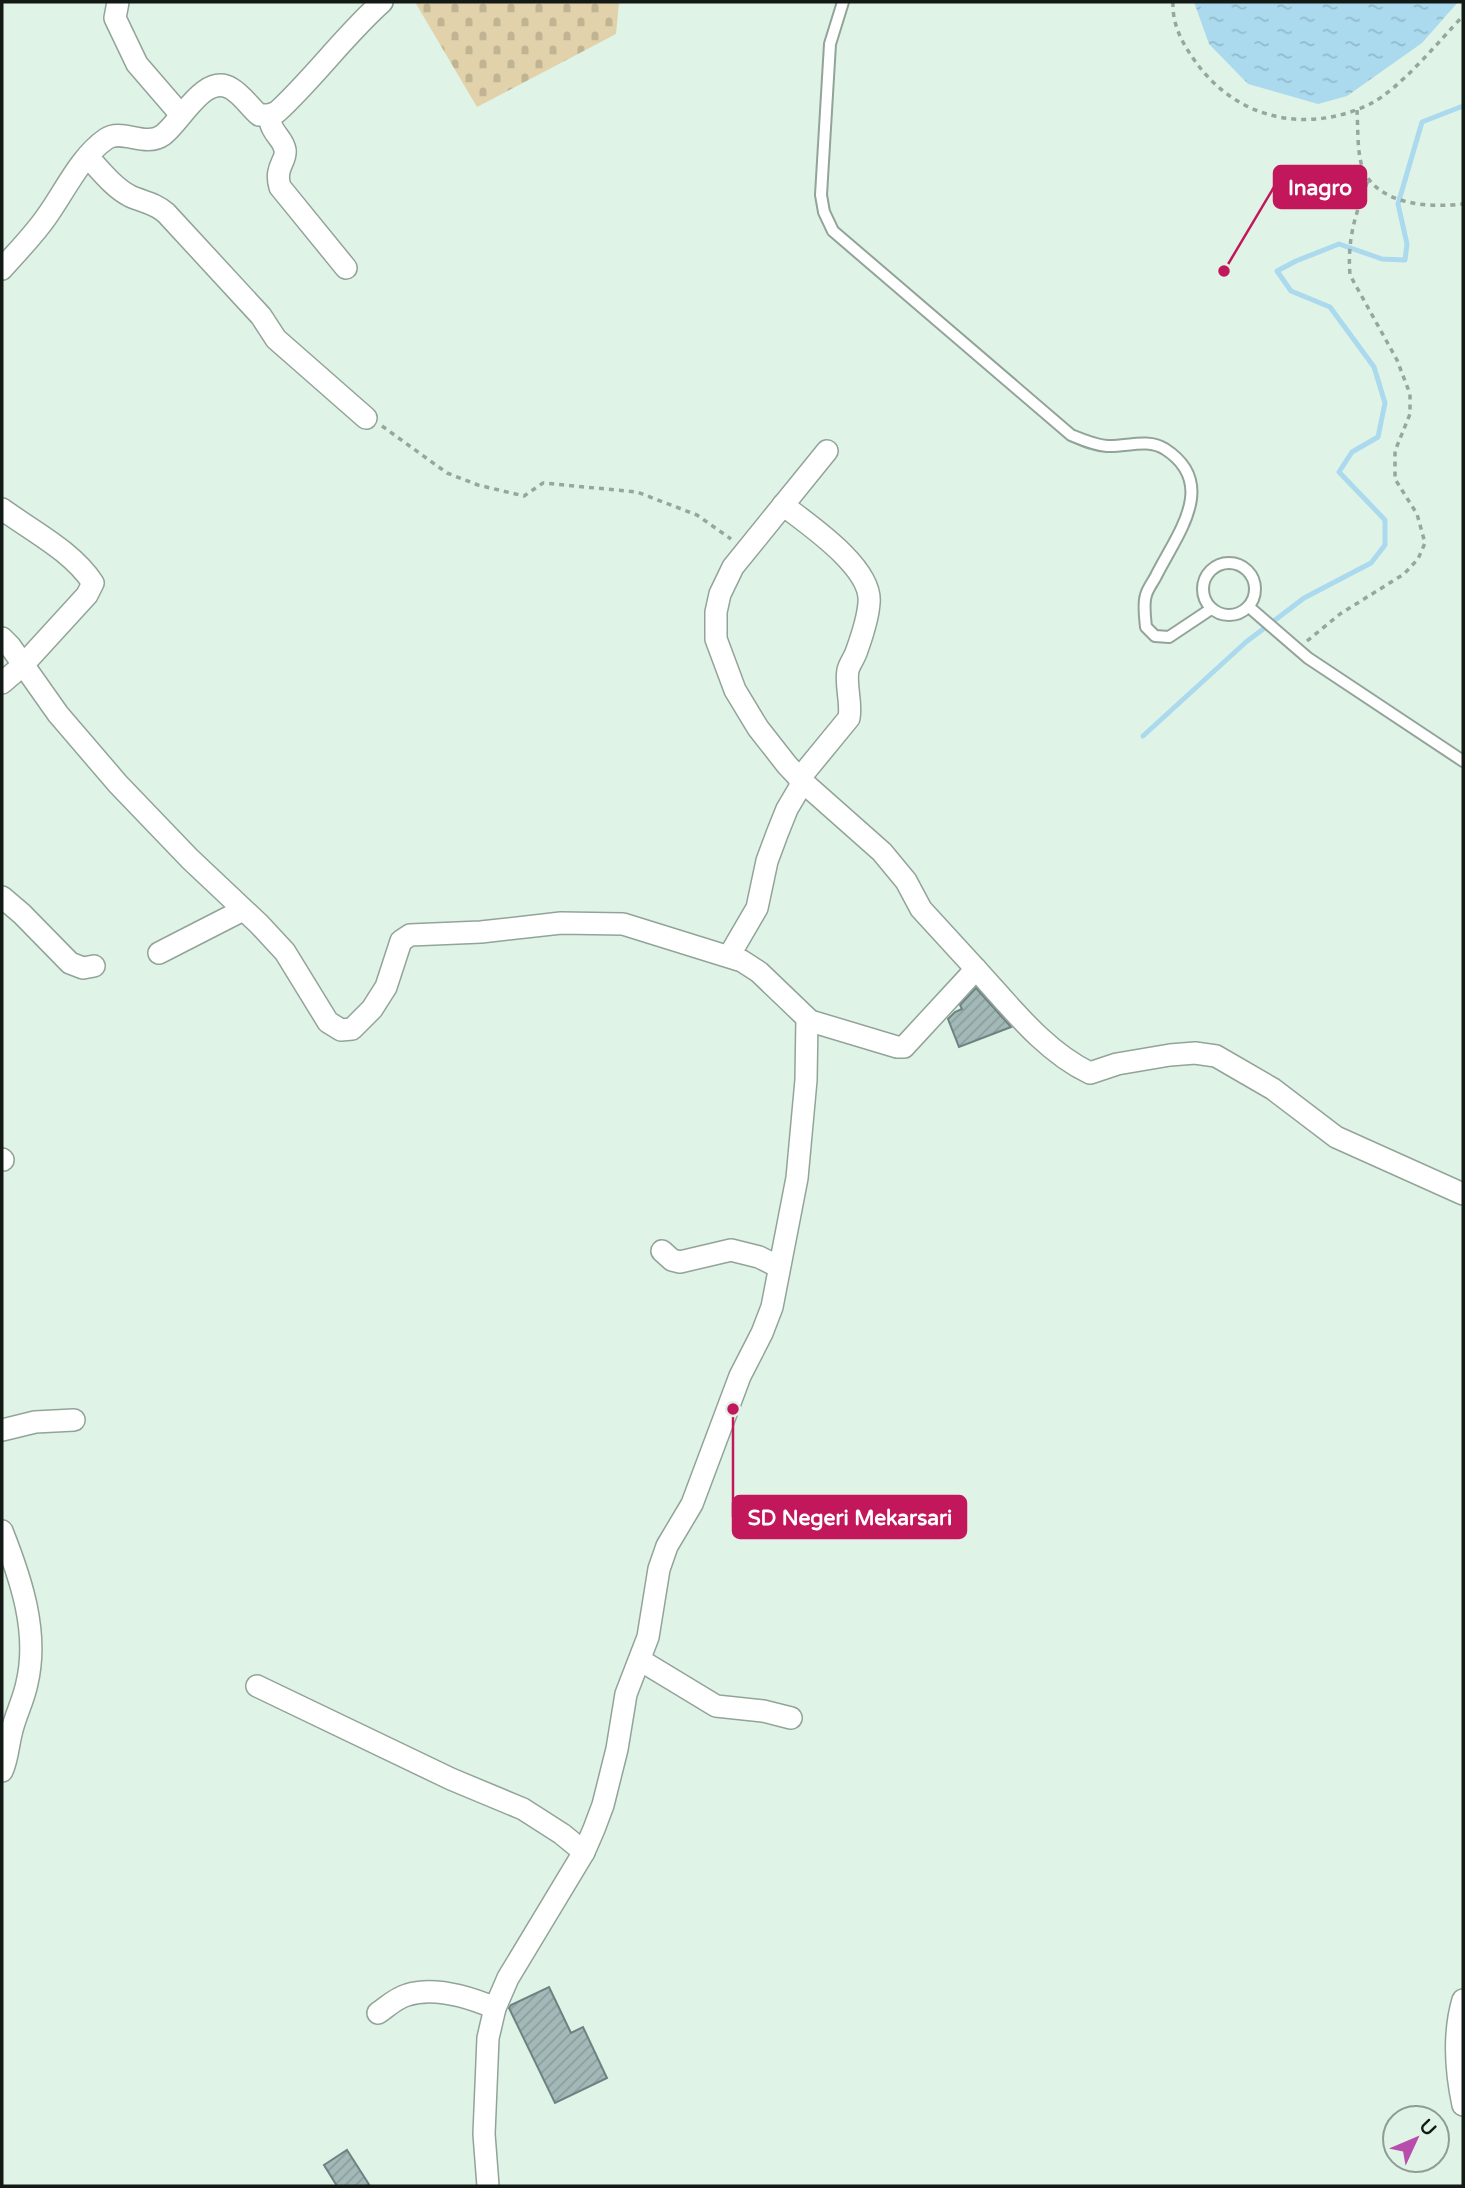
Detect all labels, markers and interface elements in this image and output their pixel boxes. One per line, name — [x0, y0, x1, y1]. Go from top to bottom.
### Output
callout: Inagro — [1274, 166, 1366, 208]
text: Inagro — [1288, 176, 1352, 201]
callout: SD Negeri Mekarsari — [733, 1496, 966, 1538]
text: SD Negeri Mekarsari — [748, 1506, 952, 1531]
north arrow — [1381, 2104, 1451, 2174]
text: U — [1415, 2115, 1440, 2141]

